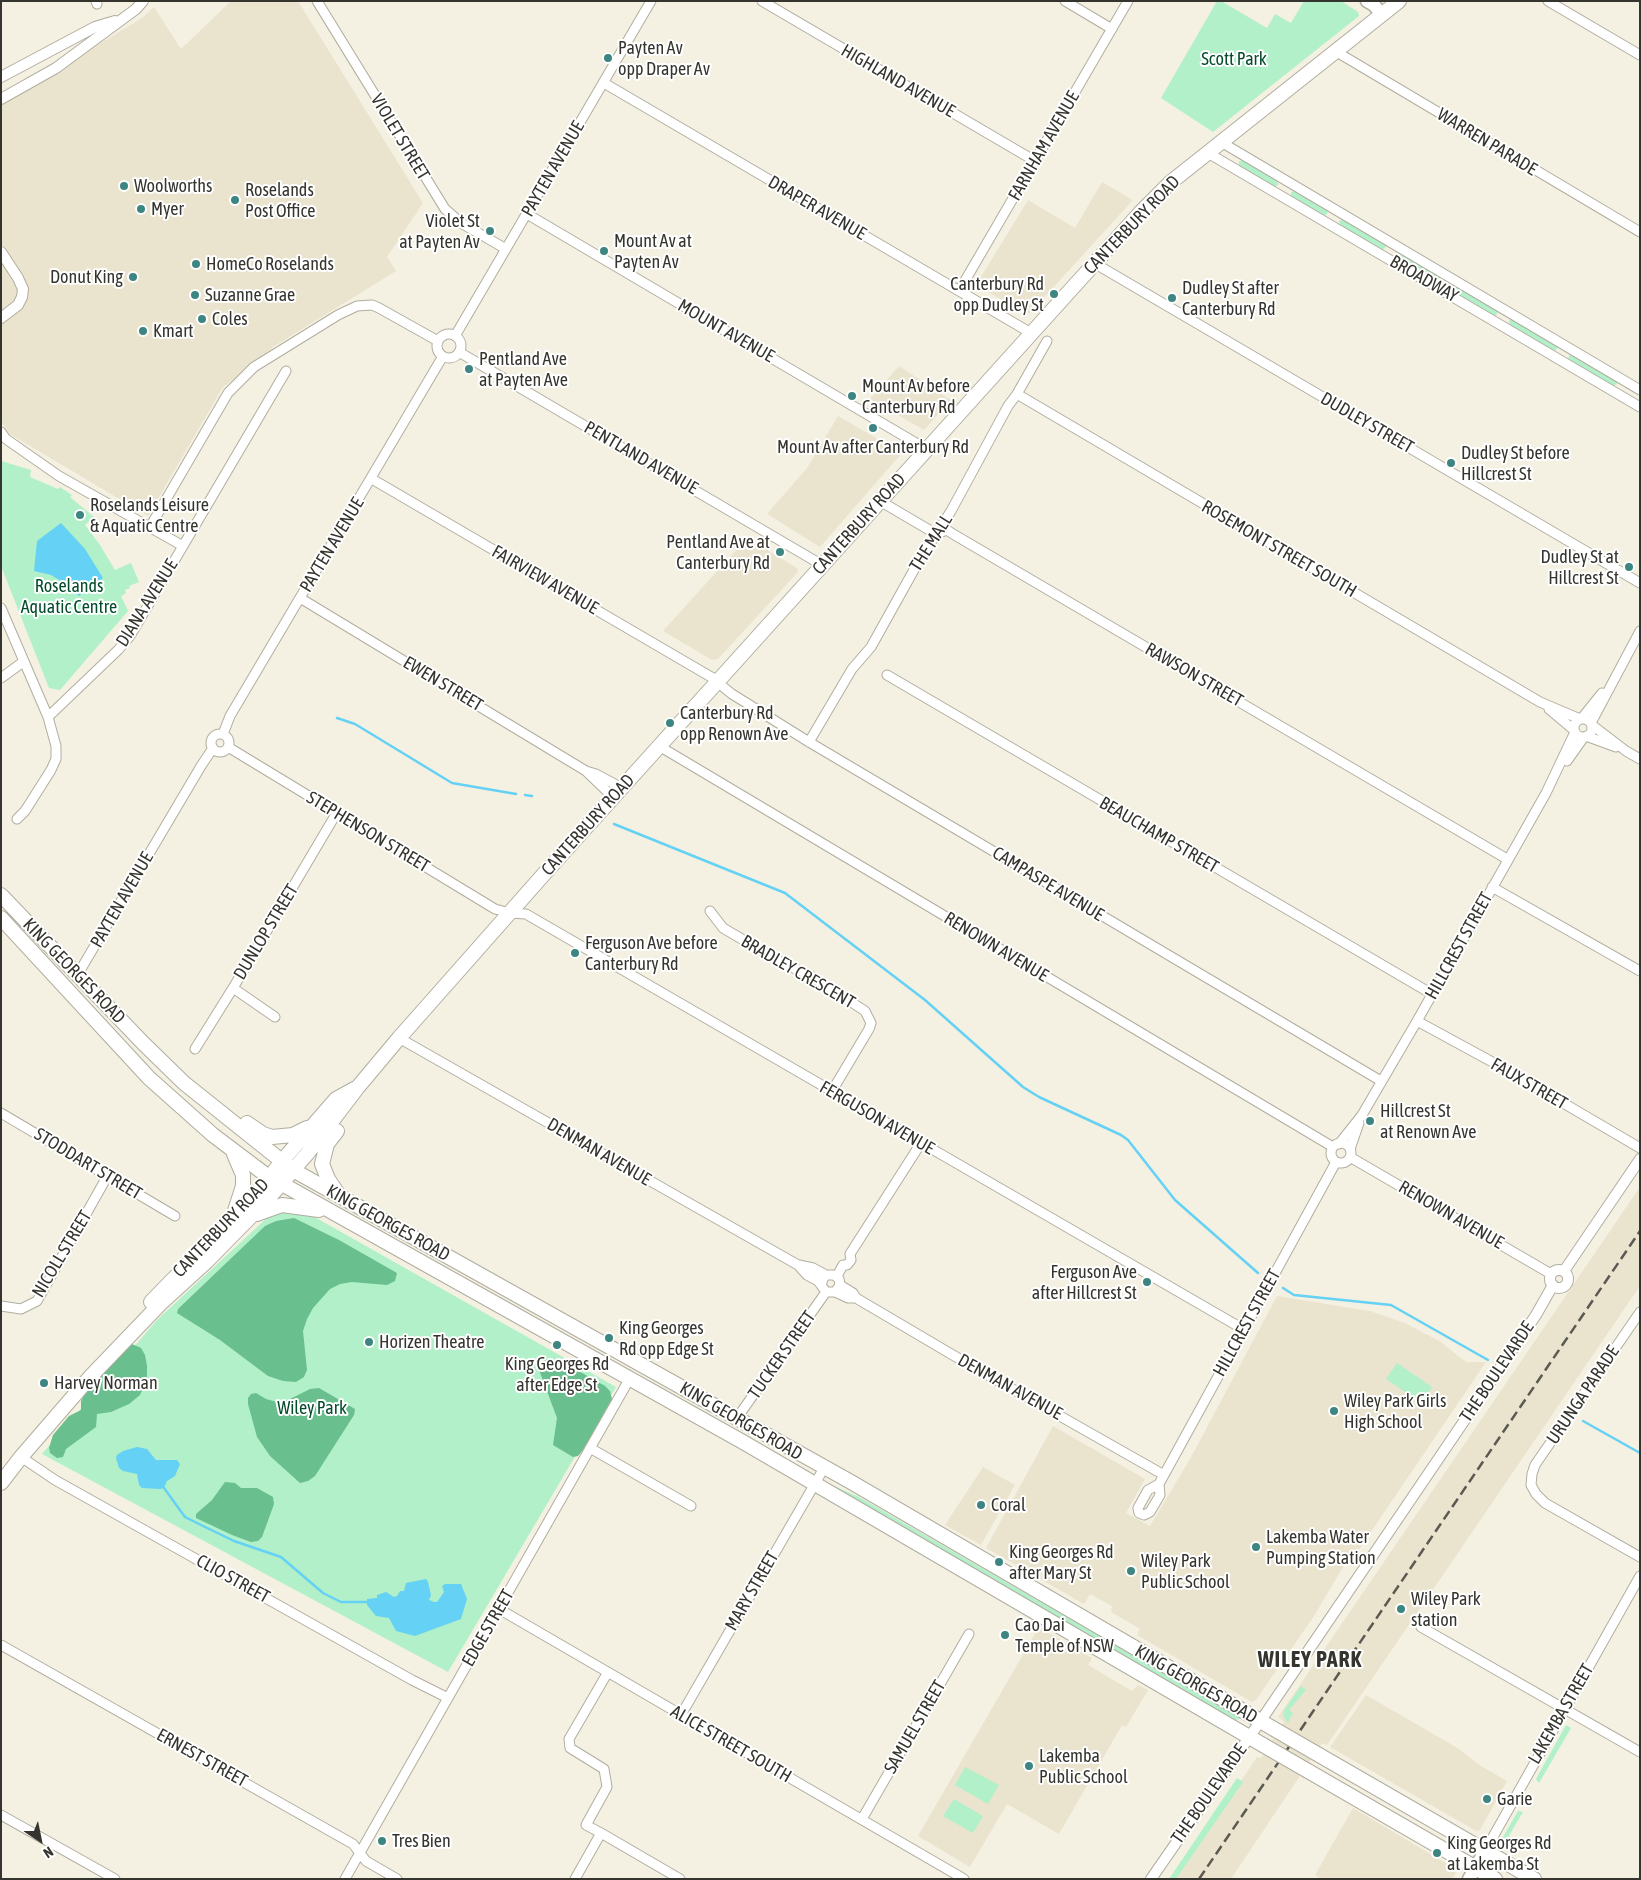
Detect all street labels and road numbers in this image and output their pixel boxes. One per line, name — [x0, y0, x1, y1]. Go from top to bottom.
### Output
street label: HIGHLAND AVENUE — [837, 40, 959, 122]
street label: FARNHAM AVENUE — [1004, 87, 1084, 205]
street label: VIOLET STREET — [366, 90, 434, 184]
street label: WARREN PARADE — [1433, 104, 1541, 180]
street label: PAYTEN AVENUE — [517, 117, 589, 221]
street label: DRAPER AVENUE — [764, 171, 870, 245]
street label: CANTERBURY ROAD — [1079, 171, 1185, 279]
street label: BROADWAY — [1386, 251, 1462, 307]
street label: MOUNT AVENUE — [674, 295, 778, 367]
street label: DUDLEY STREET — [1317, 388, 1417, 458]
street label: PENTLAND AVENUE — [580, 417, 702, 499]
street label: CANTERBURY ROAD — [808, 469, 910, 579]
street label: PAYTEN AVENUE — [295, 494, 369, 596]
street label: ROSEMONT STREET SOUTH — [1198, 496, 1360, 602]
street label: THE MALL — [905, 510, 957, 576]
street label: FAIRVIEW AVENUE — [488, 541, 602, 619]
street label: DIANA AVENUE — [112, 555, 182, 651]
street label: RAWSON STREET — [1141, 638, 1247, 712]
street label: EWEN STREET — [399, 652, 487, 716]
street label: CANTERBURY ROAD — [537, 770, 639, 880]
street label: STEPHENSON STREET — [303, 787, 433, 877]
street label: BEAUCHAMP STREET — [1096, 792, 1222, 878]
street label: CAMPASPE AVENUE — [988, 842, 1108, 926]
street label: PAYTEN AVENUE — [86, 848, 158, 952]
street label: DUNLOP STREET — [229, 880, 303, 984]
street label: HILLCREST STREET — [1421, 889, 1497, 1003]
street label: RENOWN AVENUE — [940, 907, 1052, 987]
street label: KING GEORGES ROAD — [18, 914, 130, 1028]
street label: BRADLEY CRESCENT — [737, 931, 859, 1013]
street label: FAUX STREET — [1487, 1053, 1571, 1115]
street label: FERGUSON AVENUE — [816, 1076, 938, 1160]
street label: DENMAN AVENUE — [543, 1114, 655, 1190]
street label: STODDART STREET — [30, 1123, 146, 1205]
street label: CANTERBURY ROAD — [168, 1174, 274, 1282]
street label: RENOWN AVENUE — [1395, 1176, 1507, 1254]
street label: KING GEORGES ROAD — [322, 1180, 454, 1266]
street label: NICOLL STREET — [28, 1207, 96, 1301]
street label: HILLCREST STREET — [1209, 1266, 1285, 1380]
street label: TUCKER STREET — [744, 1307, 820, 1403]
street label: THE BOULEVARDE — [1455, 1318, 1539, 1426]
street label: URUNGA PARADE — [1542, 1342, 1624, 1448]
street label: DENMAN AVENUE — [954, 1349, 1066, 1425]
street label: KING GEORGES ROAD — [676, 1377, 806, 1465]
street label: MARY STREET — [721, 1548, 783, 1634]
street label: CLIO STREET — [193, 1550, 273, 1608]
street label: EDGE STREET — [457, 1586, 519, 1670]
street label: KING GEORGES ROAD — [1131, 1640, 1261, 1728]
street label: LAKEMBA STREET — [1524, 1660, 1598, 1768]
street label: SAMUEL STREET — [880, 1677, 950, 1777]
street label: ALICE STREET SOUTH — [667, 1701, 795, 1787]
street label: ERNEST STREET — [153, 1724, 251, 1792]
street label: THE BOULEVARDE — [1167, 1740, 1251, 1848]

